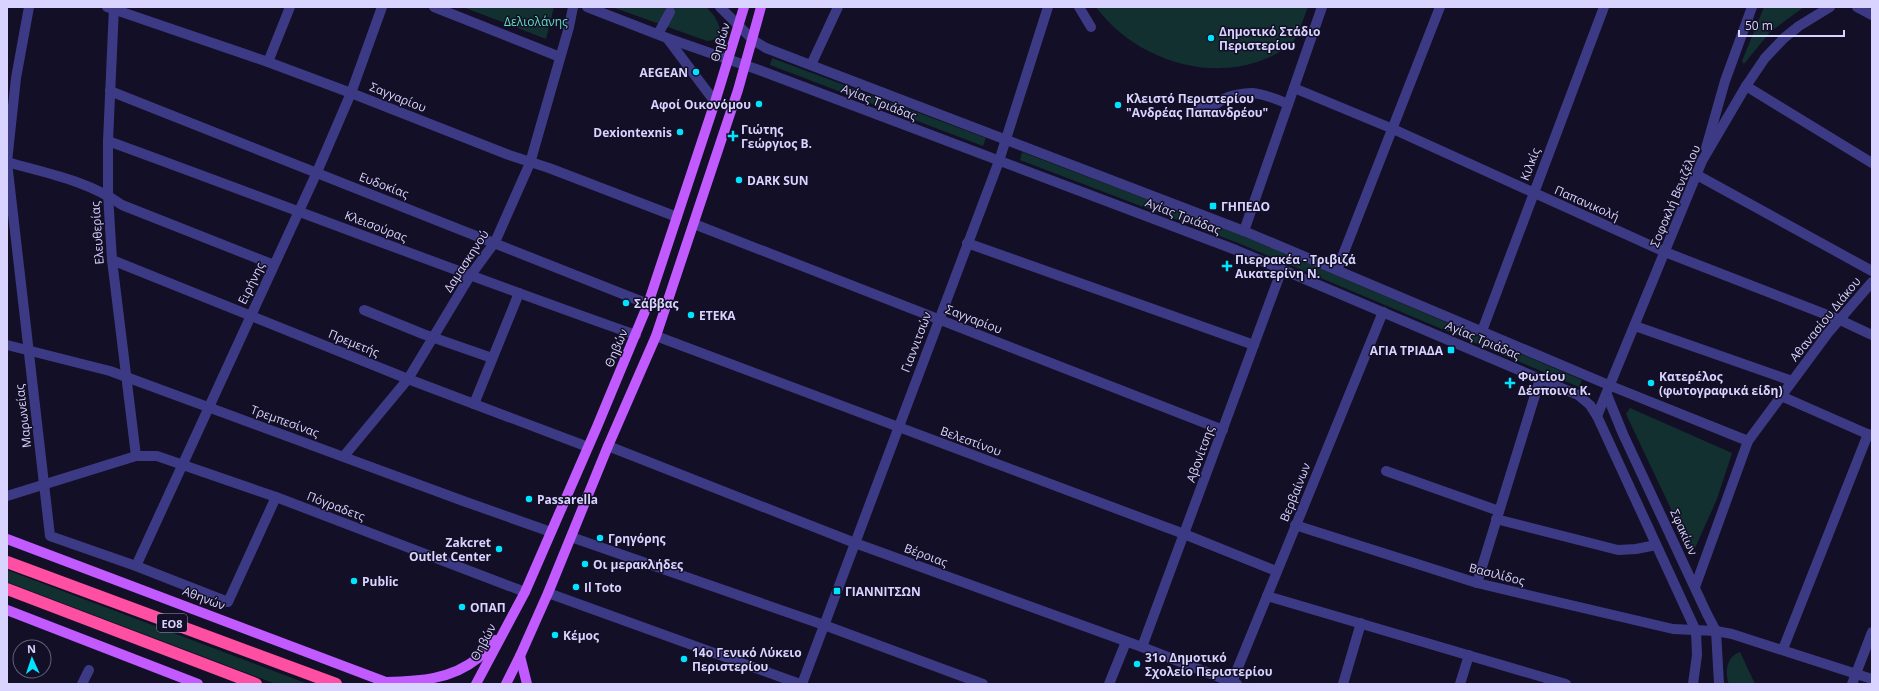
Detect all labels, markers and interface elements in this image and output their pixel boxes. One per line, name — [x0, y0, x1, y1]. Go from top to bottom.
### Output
scale bar — [1739, 12, 1844, 38]
park label: Δελιολάνης — [504, 13, 568, 30]
text: 50 m — [1745, 17, 1773, 34]
street label: Θηβών — [706, 20, 734, 64]
place label: Δημοτικό Στάδιο Περιστερίου — [1219, 23, 1321, 54]
marker: Δημοτικό Στάδιο Περιστερίου — [1206, 33, 1216, 43]
place label: AEGEAN — [640, 64, 688, 81]
marker: AEGEAN — [691, 67, 701, 77]
street label: Σαγγαρίου — [367, 78, 429, 116]
street label: Αγίας Τριάδας — [839, 80, 919, 124]
place label: Κλειστό Περιστερίου "Ανδρέας Παπανδρέου" — [1126, 90, 1268, 121]
place label: Αφοί Οικονόμου — [651, 96, 751, 113]
marker: Αφοί Οικονόμου — [754, 99, 764, 109]
marker: Κλειστό Περιστερίου "Ανδρέας Παπανδρέου" — [1113, 100, 1123, 110]
place label: Γιώτης Γεώργιος Β. — [741, 121, 812, 152]
place label: Dexiontexnis — [593, 124, 672, 141]
marker: Dexiontexnis — [675, 127, 685, 137]
marker: Γιώτης Γεώργιος Β. — [728, 131, 738, 141]
street label: Σοφοκλή Βενιζέλου — [1646, 142, 1704, 250]
street label: Κιλκίς — [1516, 145, 1544, 183]
street label: Ευδοκίας — [357, 168, 411, 202]
place label: DARK SUN — [747, 172, 809, 189]
marker: DARK SUN — [734, 175, 744, 185]
street label: Παπανικολή — [1552, 181, 1622, 225]
street label: Αγίας Τριάδας — [1143, 194, 1223, 238]
place label: ΓΗΠΕΔΟ — [1221, 198, 1270, 215]
street label: Ελευθερίας — [86, 201, 108, 265]
marker: ΓΗΠΕΔΟ — [1208, 201, 1218, 211]
street label: Κλεισούρας — [342, 206, 410, 246]
street label: Δαμασκηνού — [440, 227, 492, 295]
place label: Πιερρακέα - Τριβιζά Αικατερίνη Ν. — [1235, 251, 1356, 282]
street label: Ειρήνης — [234, 259, 269, 307]
marker: Πιερρακέα - Τριβιζά Αικατερίνη Ν. — [1222, 261, 1232, 271]
street label: Αθανασίου Διάκου — [1786, 273, 1864, 365]
place label: Σάββας — [634, 295, 678, 312]
marker: Σάββας — [621, 298, 631, 308]
street label: Σαγγαρίου — [943, 300, 1005, 338]
place label: ΕΤΕΚΑ — [699, 307, 736, 324]
street label: Γιαννιτσών — [897, 309, 935, 375]
marker: ΕΤΕΚΑ — [686, 310, 696, 320]
street label: Αγίας Τριάδας — [1443, 317, 1523, 363]
street label: Πρεμετής — [326, 325, 382, 361]
street label: Θηβών — [600, 326, 632, 370]
place label: ΑΓΙΑ ΤΡΙΑΔΑ — [1370, 342, 1444, 359]
marker: ΑΓΙΑ ΤΡΙΑΔΑ — [1446, 345, 1456, 355]
place label: Φωτίου Δέσποινα Κ. — [1518, 368, 1591, 399]
place label: Κατερέλος (φωτογραφικά είδη) — [1659, 368, 1782, 399]
marker: Φωτίου Δέσποινα Κ. — [1505, 378, 1515, 388]
marker: Κατερέλος (φωτογραφικά είδη) — [1646, 378, 1656, 388]
street label: Μαρωνείας — [11, 383, 35, 449]
street label: Τρεμπεσίνας — [248, 401, 322, 441]
street label: Βελεστίνου — [938, 422, 1004, 460]
street label: Αβονίτσης — [1182, 423, 1218, 485]
street label: Βερβαίνων — [1276, 460, 1314, 524]
street label: Πόγραδετς — [304, 487, 368, 525]
place label: Passarella — [537, 491, 598, 508]
marker: Passarella — [524, 494, 534, 504]
street label: Σφακίων — [1666, 506, 1702, 558]
place label: Γρηγόρης — [608, 530, 666, 547]
marker: Γρηγόρης — [595, 533, 605, 543]
place label: Zakcret Outlet Center — [409, 534, 492, 565]
street label: Βέροιας — [902, 539, 950, 571]
marker: Zakcret Outlet Center — [494, 544, 504, 554]
place label: Οι μερακλήδες — [593, 556, 683, 573]
marker: Οι μερακλήδες — [580, 559, 590, 569]
street label: Βασιλίδος — [1467, 559, 1527, 589]
place label: Public — [362, 573, 399, 590]
marker: Public — [349, 576, 359, 586]
place label: Il Toto — [584, 579, 622, 596]
street label: Αθηνών — [180, 582, 228, 614]
marker: Il Toto — [571, 582, 581, 592]
place label: ΓΙΑΝΝΙΤΣΩΝ — [845, 583, 921, 600]
marker: ΓΙΑΝΝΙΤΣΩΝ — [832, 586, 842, 596]
place label: ΟΠΑΠ — [470, 599, 506, 616]
marker: ΟΠΑΠ — [457, 602, 467, 612]
road number: ΕΟ8 — [157, 614, 187, 632]
street label: Θηβών — [466, 620, 500, 664]
place label: Κέμος — [563, 627, 599, 644]
marker: Κέμος — [550, 630, 560, 640]
north arrow — [12, 639, 52, 679]
text: N — [27, 641, 36, 656]
place label: 14ο Γενικό Λύκειο Περιστερίου — [692, 644, 802, 675]
place label: 31ο Δημοτικό Σχολείο Περιστερίου — [1145, 649, 1273, 680]
marker: 14ο Γενικό Λύκειο Περιστερίου — [679, 654, 689, 664]
marker: 31ο Δημοτικό Σχολείο Περιστερίου — [1132, 659, 1142, 669]

